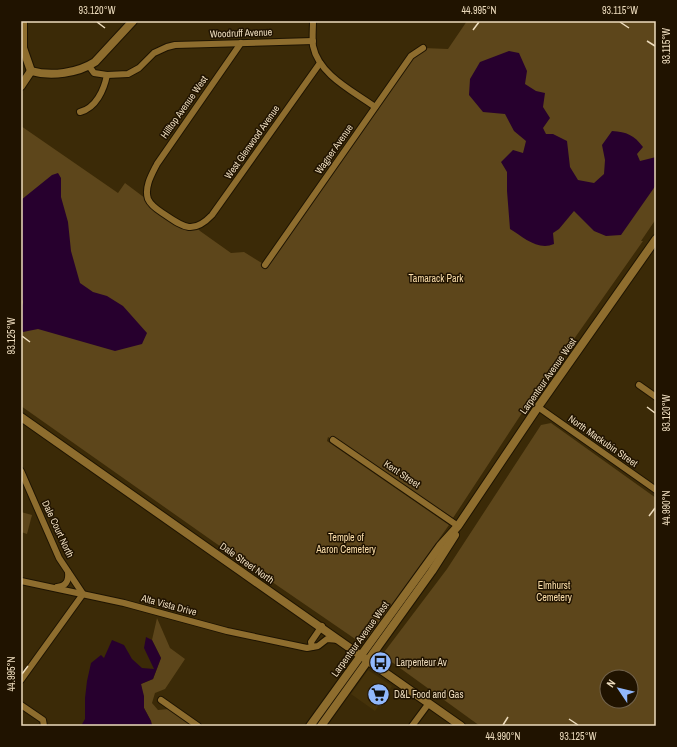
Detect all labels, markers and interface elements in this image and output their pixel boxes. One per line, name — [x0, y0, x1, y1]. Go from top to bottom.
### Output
text: 93.120°W — [79, 4, 116, 17]
text: 44.995°N — [462, 4, 497, 17]
text: 93.115°W — [602, 4, 638, 17]
street label: Woodruff Avenue — [210, 25, 273, 41]
text: 93.115°W — [660, 28, 673, 64]
street label: Hilltop Avenue West — [158, 73, 211, 141]
street label: West Glenwood Avenue — [222, 102, 283, 181]
street label: Wagner Avenue — [312, 121, 356, 176]
park label: Tamarack Park — [409, 272, 464, 285]
text: 93.125°W — [5, 317, 18, 354]
street label: Larpenteur Avenue West — [517, 335, 580, 417]
text: 93.120°W — [660, 394, 673, 431]
street label: North Mackubin Street — [566, 412, 641, 470]
street label: Kent Street — [381, 457, 423, 491]
text: 44.990°N — [660, 490, 673, 526]
street label: Dale Court North — [39, 498, 77, 560]
park label: Temple of Aaron Cemetery — [315, 531, 377, 556]
street label: Dale Street North — [217, 540, 277, 586]
park label: Elmhurst Cemetery — [536, 579, 573, 604]
street label: Alta Vista Drive — [139, 591, 199, 619]
street label: Larpenteur Avenue West — [328, 598, 392, 679]
bus stop icon: Larpenteur Av — [368, 649, 394, 675]
text: 44.995°N — [5, 656, 18, 692]
place label: Larpenteur Av — [396, 656, 448, 669]
north arrow — [599, 669, 639, 709]
text: N — [603, 677, 618, 690]
supermarket icon: D&L Food and Gas — [365, 681, 391, 707]
place label: D&L Food and Gas — [394, 688, 464, 701]
text: 44.990°N — [486, 730, 521, 743]
text: 93.125°W — [560, 730, 597, 743]

